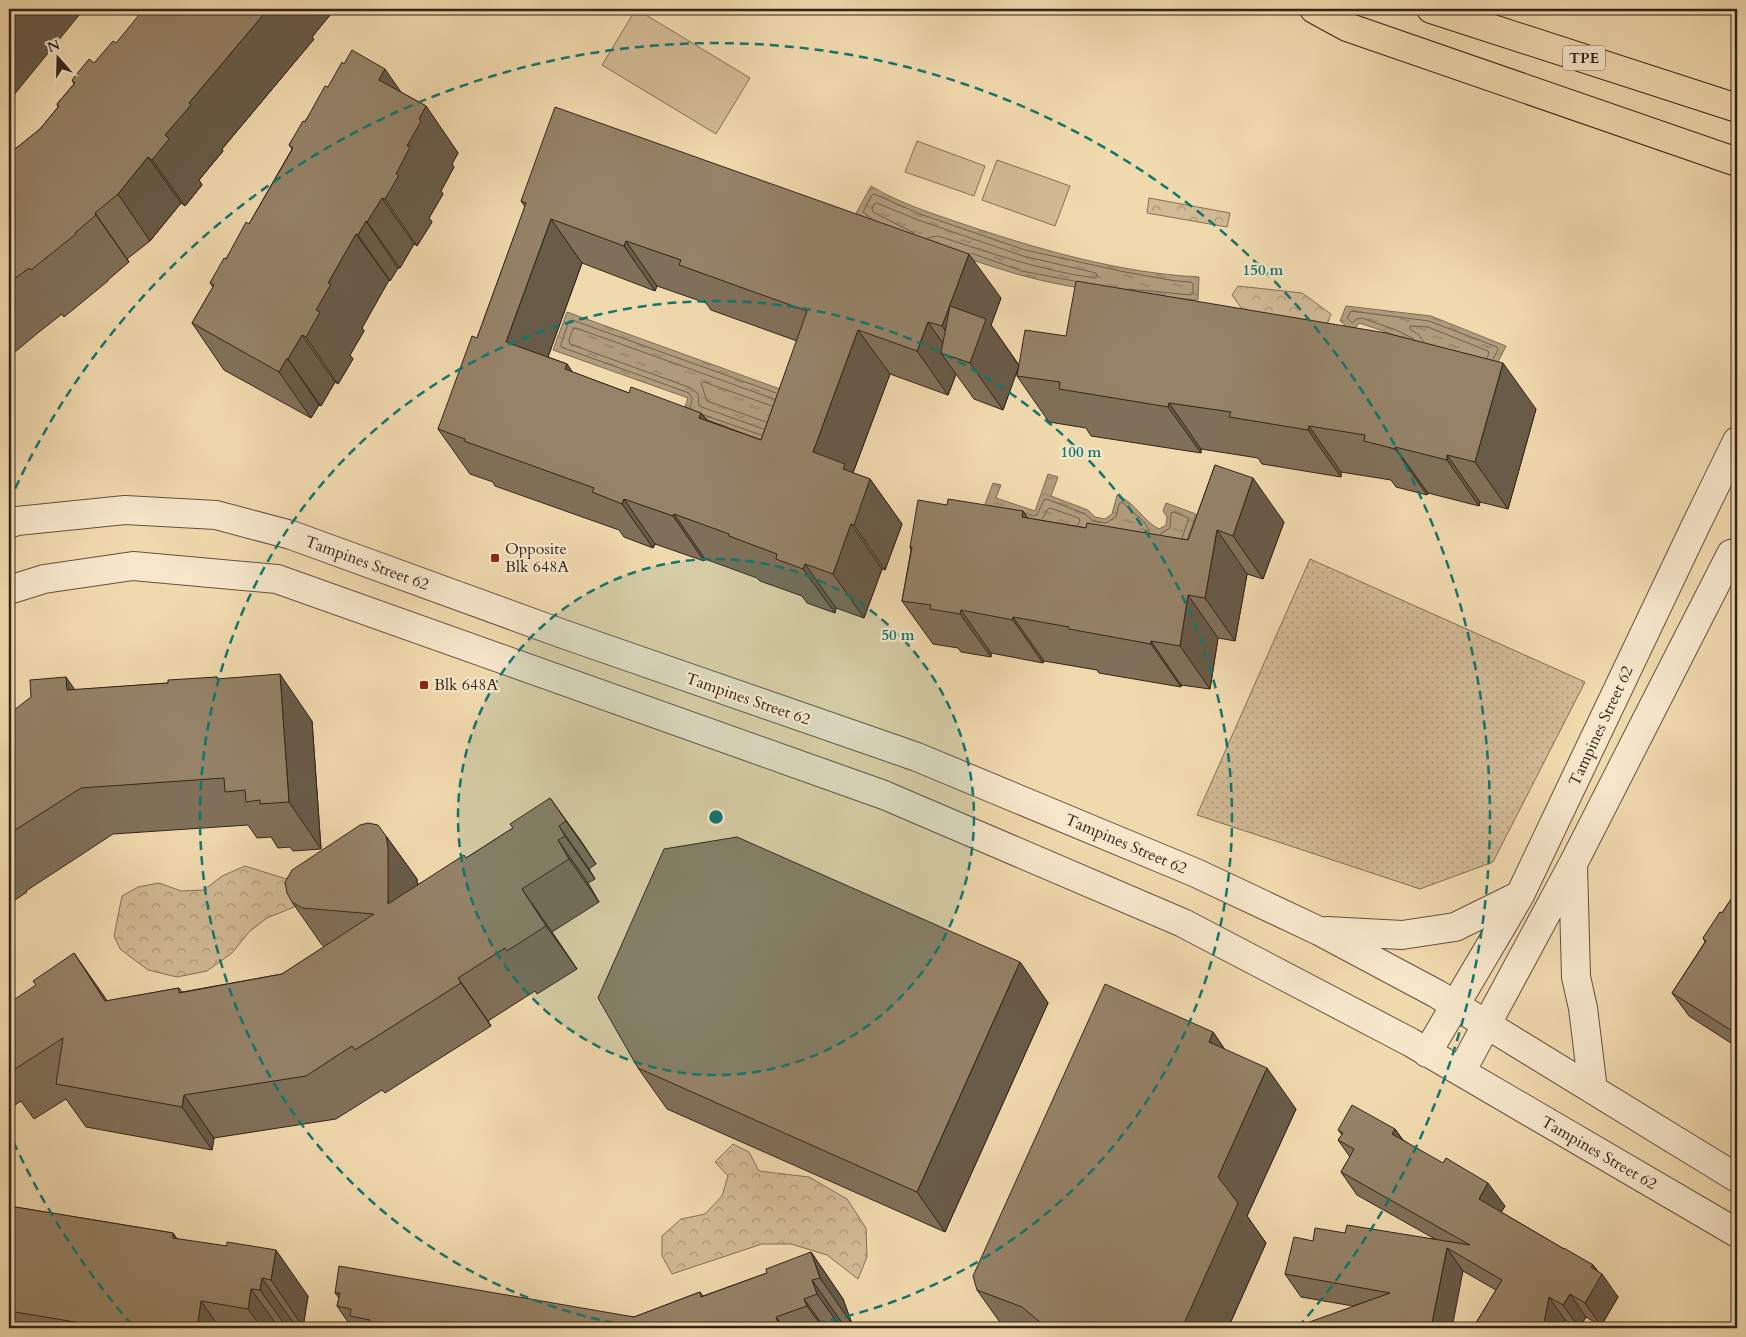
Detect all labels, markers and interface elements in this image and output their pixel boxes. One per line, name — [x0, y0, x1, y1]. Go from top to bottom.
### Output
north arrow — [32, 32, 82, 82]
text: N — [45, 35, 63, 57]
road number: TPE — [1563, 46, 1605, 70]
text: 150 m — [1243, 260, 1284, 280]
text: 100 m — [1061, 442, 1102, 462]
street label: Tampines Street 62 — [302, 530, 432, 596]
place label: Opposite Blk 648A — [505, 538, 569, 578]
marker: Opposite Blk 648A — [489, 552, 501, 564]
text: 50 m — [881, 625, 915, 645]
street label: Tampines Street 62 — [1563, 662, 1639, 790]
street label: Tampines Street 62 — [683, 667, 813, 731]
place label: Blk 648A — [434, 674, 498, 696]
marker: Blk 648A — [418, 679, 430, 691]
centre of rings — [707, 808, 725, 826]
street label: Tampines Street 62 — [1062, 808, 1190, 880]
street label: Tampines Street 62 — [1537, 1111, 1661, 1195]

